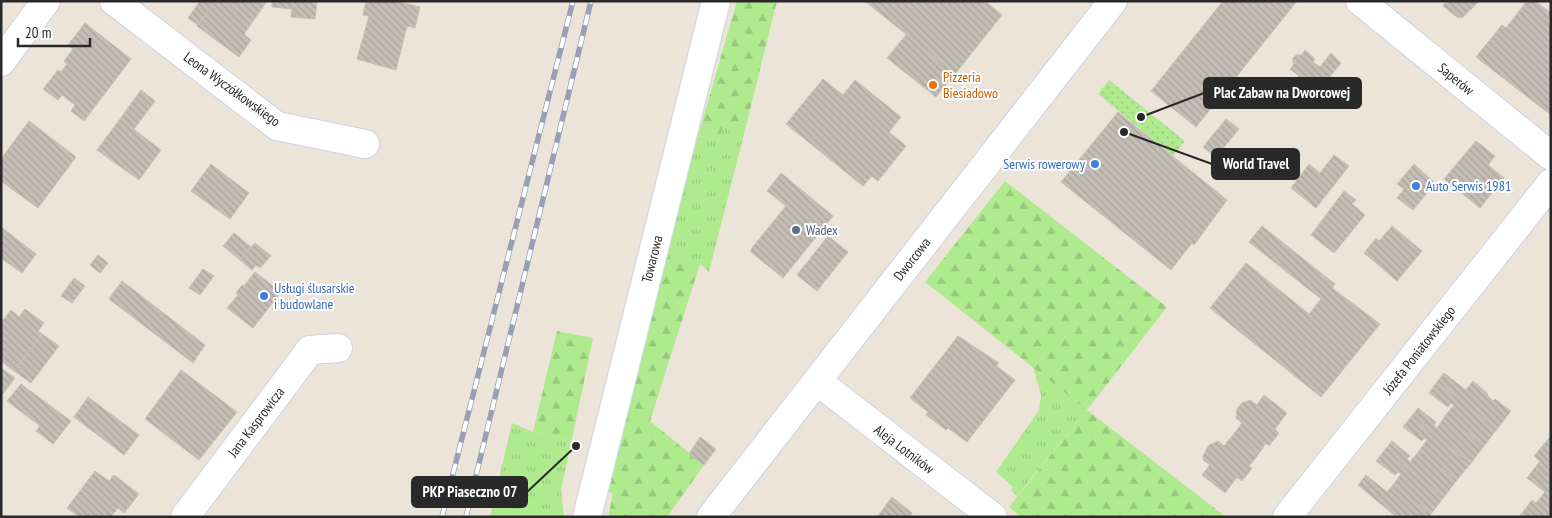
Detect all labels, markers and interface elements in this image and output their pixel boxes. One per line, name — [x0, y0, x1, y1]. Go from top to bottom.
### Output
scale bar — [18, 15, 90, 47]
text: 20 m — [25, 23, 51, 42]
street label: Leona Wyczółkowskiego — [180, 48, 284, 130]
street label: Saperów — [1434, 59, 1478, 100]
place label: Pizzeria Biesiadowo — [943, 68, 998, 102]
callout: Plac Zabaw na Dworcowej — [1204, 78, 1361, 108]
marker: Pizzeria Biesiadowo — [927, 79, 939, 91]
text: Plac Zabaw na Dworcowej — [1214, 83, 1350, 102]
callout: World Travel — [1212, 149, 1299, 179]
text: World Travel — [1222, 154, 1290, 173]
place label: Serwis rowerowy — [1003, 155, 1086, 173]
marker: Serwis rowerowy — [1089, 158, 1101, 170]
place label: Auto Serwis 1981 — [1426, 177, 1511, 195]
marker: Auto Serwis 1981 — [1410, 180, 1422, 192]
place label: Wadex — [806, 221, 838, 239]
marker: Wadex — [790, 224, 802, 236]
street label: Towarowa — [637, 233, 667, 285]
street label: Dworcowa — [890, 234, 934, 284]
place label: Usługi ślusarskie i budowlane — [274, 279, 355, 313]
marker: Usługi ślusarskie i budowlane — [258, 290, 270, 302]
street label: Józefa Poniatowskiego — [1378, 302, 1459, 399]
street label: Jana Kasprowicza — [223, 383, 288, 461]
street label: Aleja Lotników — [870, 420, 938, 478]
callout: PKP Piaseczno 07 — [412, 477, 527, 507]
text: PKP Piaseczno 07 — [423, 482, 517, 501]

